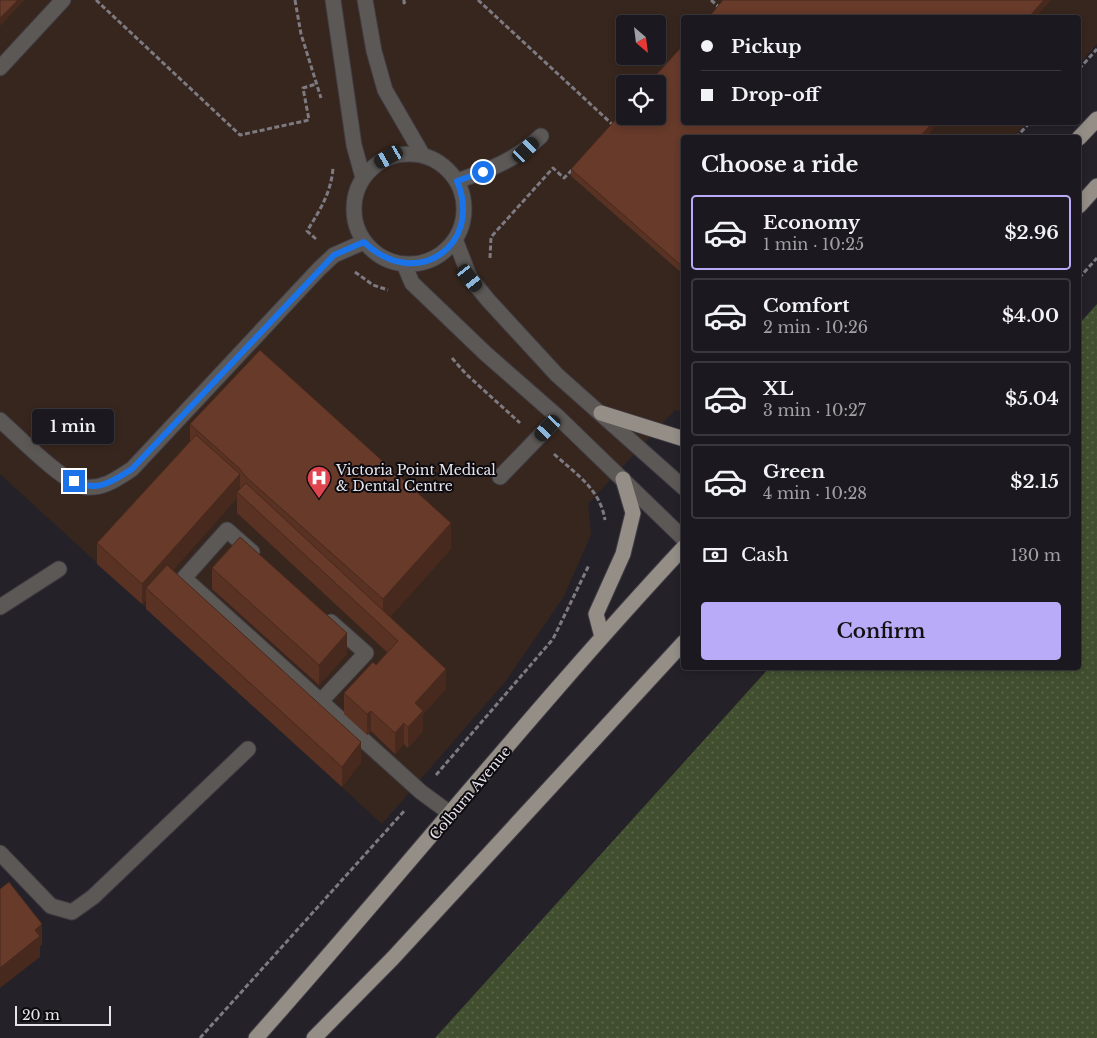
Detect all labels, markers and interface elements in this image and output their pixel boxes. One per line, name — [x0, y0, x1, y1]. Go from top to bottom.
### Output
north arrow — [616, 15, 666, 65]
map controls — [616, 15, 666, 125]
text: Pickup — [731, 35, 802, 58]
button: locate — [616, 75, 666, 125]
text: Drop-off — [731, 83, 820, 106]
car — [509, 134, 542, 166]
car — [372, 143, 405, 171]
text: Choose a ride — [701, 151, 858, 178]
route start — [472, 161, 494, 183]
icon: car — [703, 210, 748, 255]
text: Economy — [763, 211, 860, 234]
text: $2.96 — [1005, 221, 1059, 244]
text: 1 min · 10:25 — [763, 234, 864, 254]
car — [454, 262, 485, 294]
icon: car — [703, 293, 748, 338]
text: Comfort — [763, 294, 850, 317]
text: $4.00 — [1002, 304, 1059, 327]
text: 2 min · 10:26 — [763, 317, 868, 337]
icon: car — [703, 376, 748, 421]
text: XL — [763, 377, 793, 400]
text: $5.04 — [1005, 387, 1059, 410]
text: 3 min · 10:27 — [763, 400, 866, 420]
callout: 1 min — [33, 408, 115, 444]
car — [532, 412, 563, 444]
text: 1 min — [50, 416, 96, 436]
icon: car — [703, 459, 748, 504]
text: Green — [763, 460, 825, 483]
place label: Victoria Point Medical & Dental Centre — [335, 461, 496, 495]
hospital icon: Victoria Point Medical & Dental Centre — [306, 465, 332, 499]
route end — [63, 470, 85, 492]
text: $2.15 — [1010, 470, 1059, 493]
text: 4 min · 10:28 — [763, 483, 867, 503]
icon: cash — [701, 541, 729, 569]
text: Cash — [741, 543, 788, 566]
text: 130 m — [1011, 545, 1061, 565]
button: Confirm — [701, 602, 1061, 660]
street label: Colburn Avenue — [426, 743, 514, 843]
scale bar — [15, 1003, 111, 1026]
text: 20 m — [22, 1006, 60, 1024]

